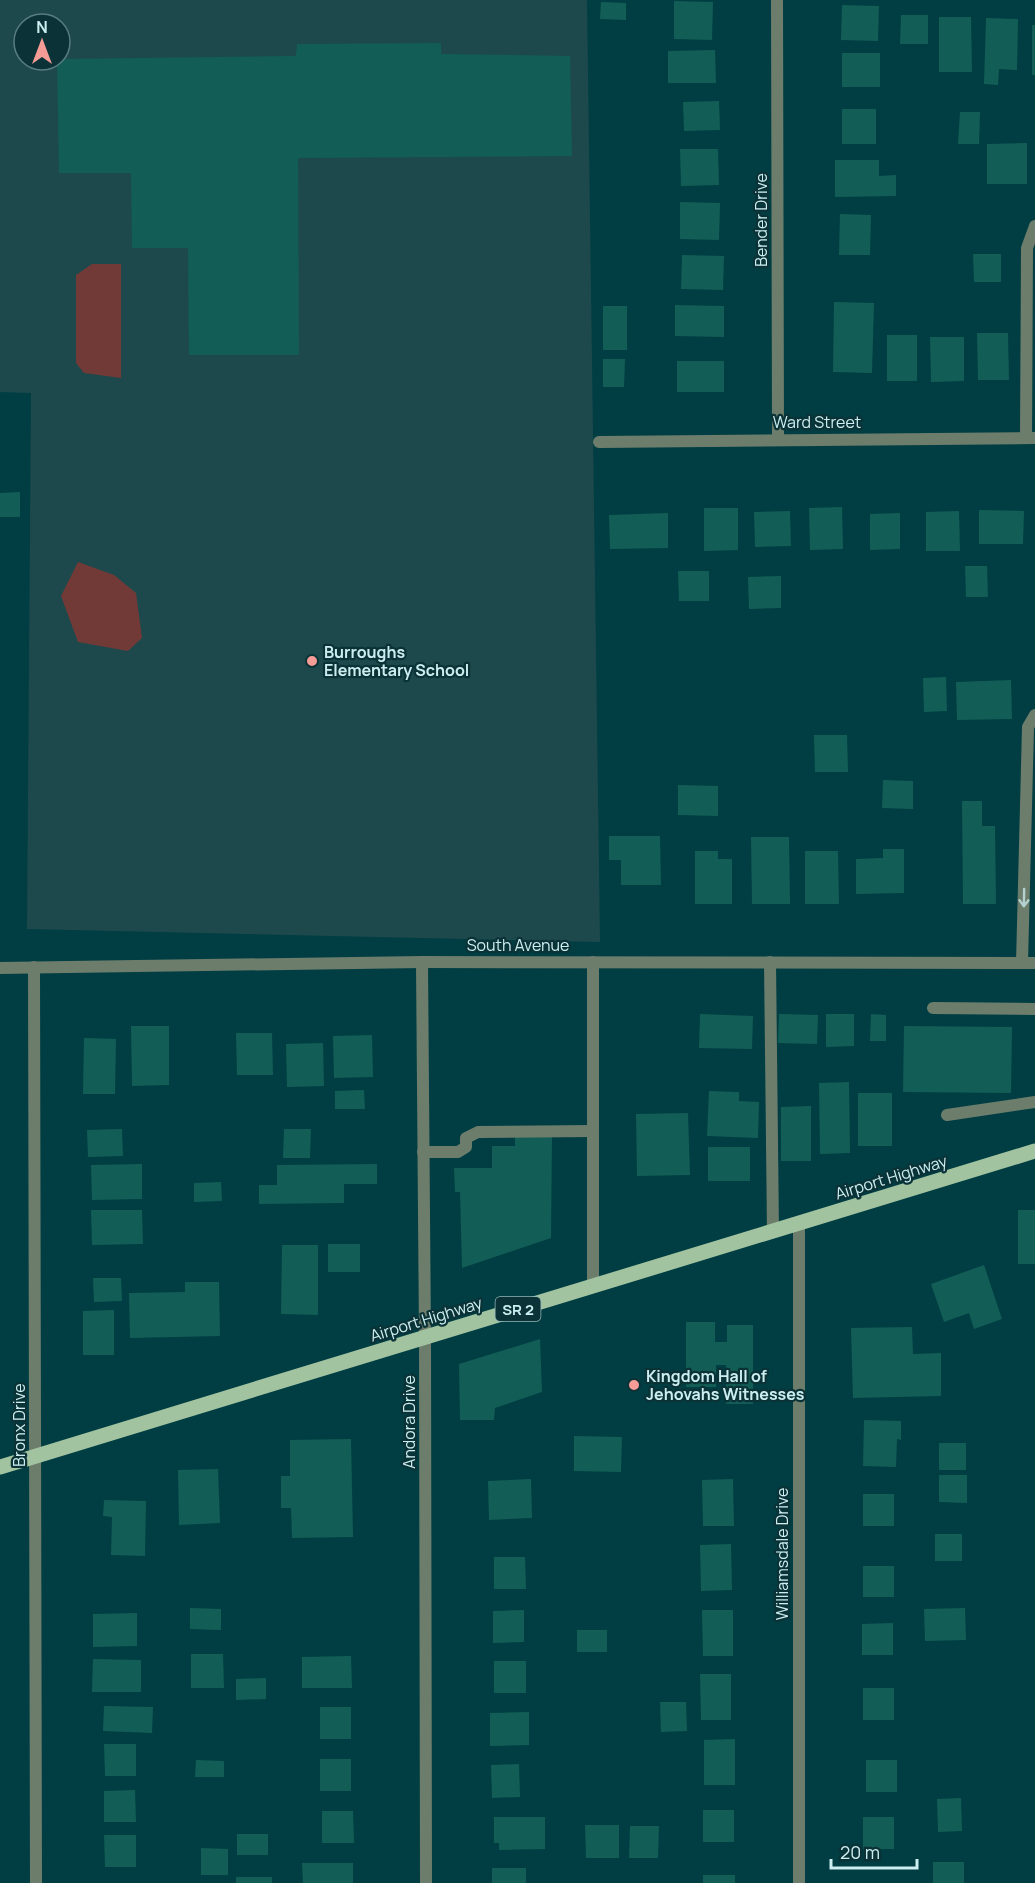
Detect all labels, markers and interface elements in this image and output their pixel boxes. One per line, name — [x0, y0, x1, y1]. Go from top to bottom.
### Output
north arrow — [12, 12, 72, 72]
text: N — [36, 16, 48, 38]
street label: Bender Drive — [750, 173, 772, 267]
street label: Ward Street — [773, 411, 861, 433]
place label: Burroughs Elementary School — [324, 641, 469, 681]
marker: Burroughs Elementary School — [305, 654, 319, 668]
one-way arrow — [1018, 887, 1030, 907]
street label: South Avenue — [467, 934, 569, 956]
street label: Airport Highway — [832, 1149, 950, 1205]
street label: Airport Highway — [367, 1291, 485, 1347]
road number: SR 2 — [496, 1297, 540, 1321]
place label: Kingdom Hall of Jehovahs Witnesses — [646, 1365, 805, 1405]
street label: Andora Drive — [398, 1375, 420, 1469]
marker: Kingdom Hall of Jehovahs Witnesses — [627, 1378, 641, 1392]
street label: Bronx Drive — [8, 1383, 30, 1467]
street label: Williamsdale Drive — [771, 1488, 793, 1620]
scale bar — [831, 1832, 916, 1870]
text: 20 m — [840, 1840, 880, 1864]

